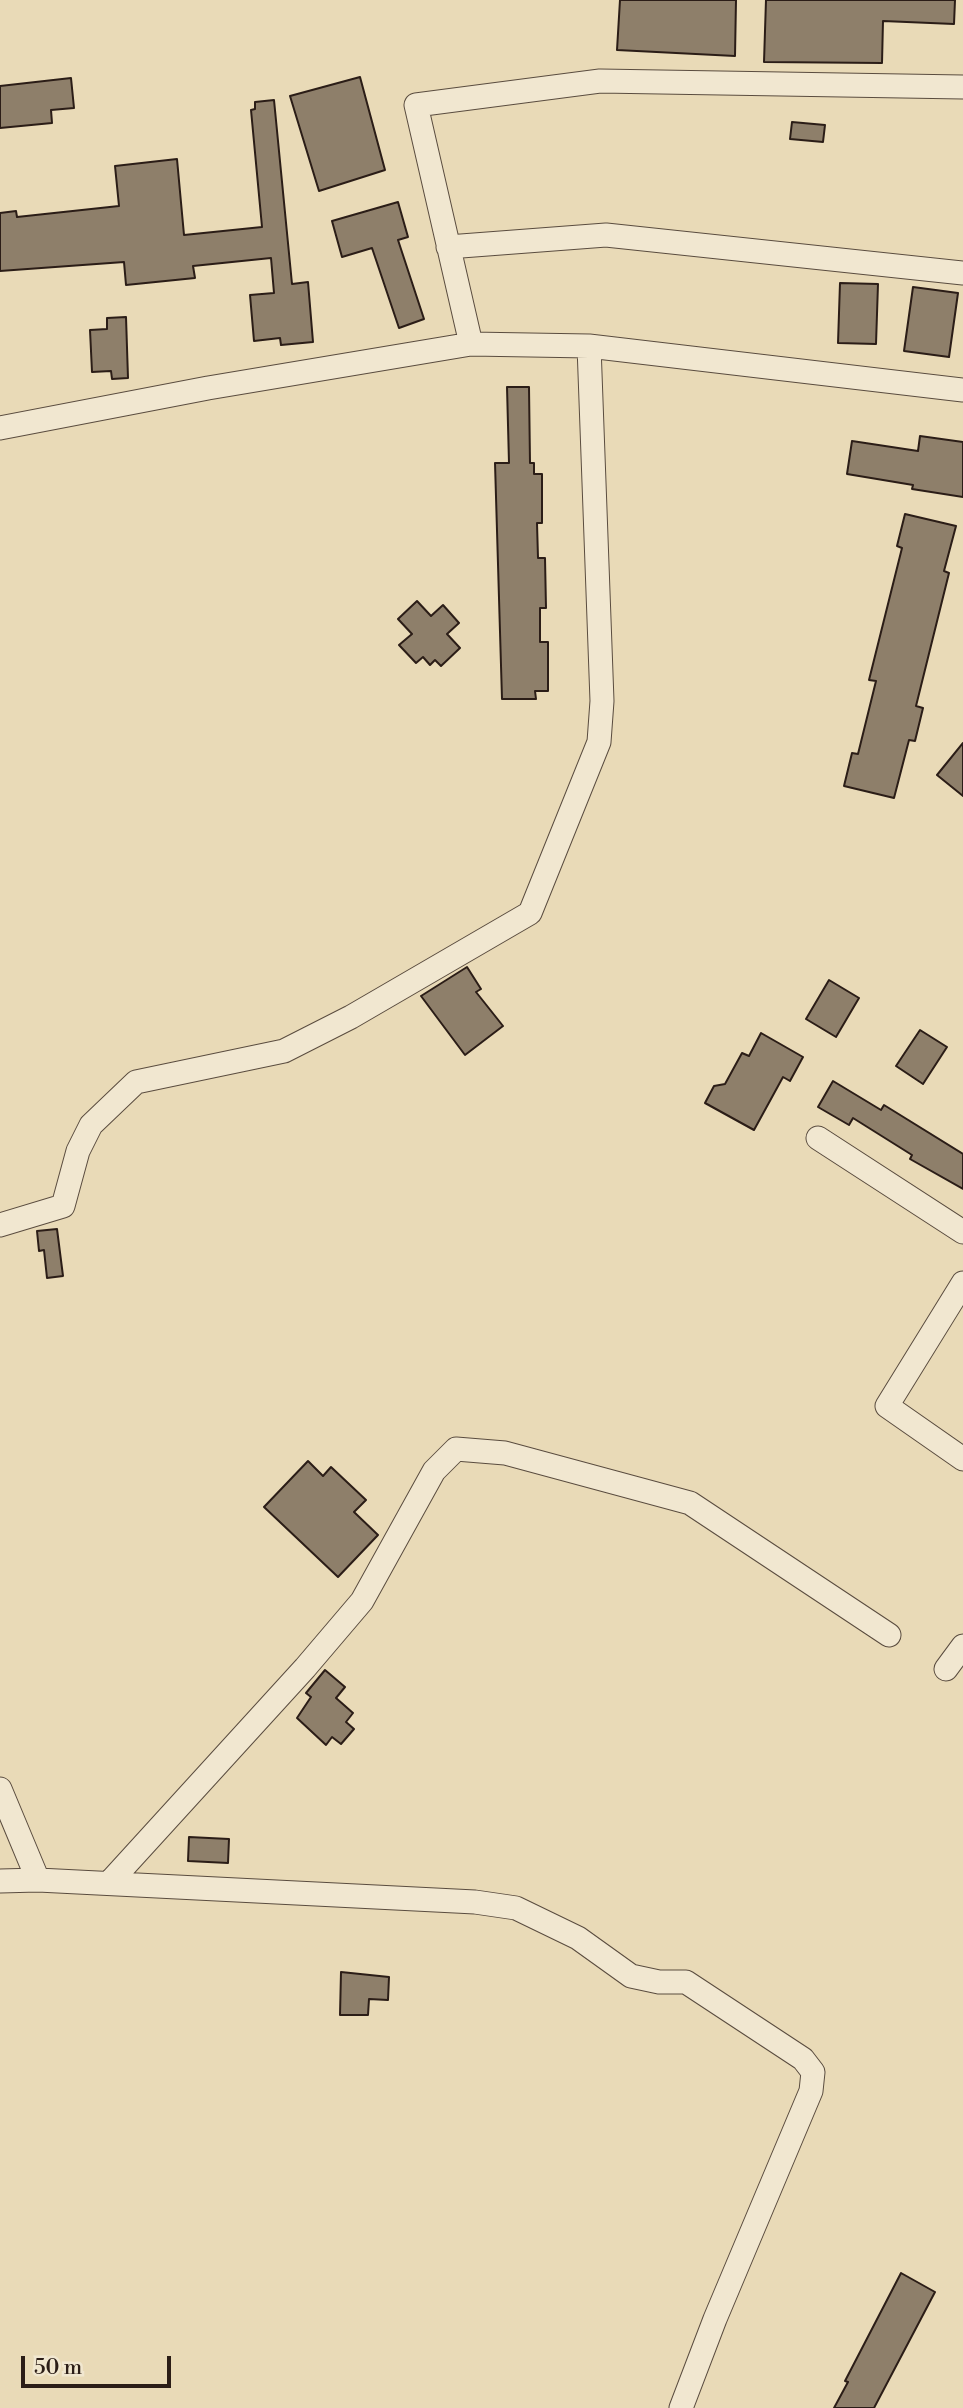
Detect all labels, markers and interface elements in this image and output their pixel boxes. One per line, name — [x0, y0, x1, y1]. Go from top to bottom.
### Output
scale bar — [24, 2342, 175, 2386]
text: 50 m — [34, 2355, 82, 2381]

